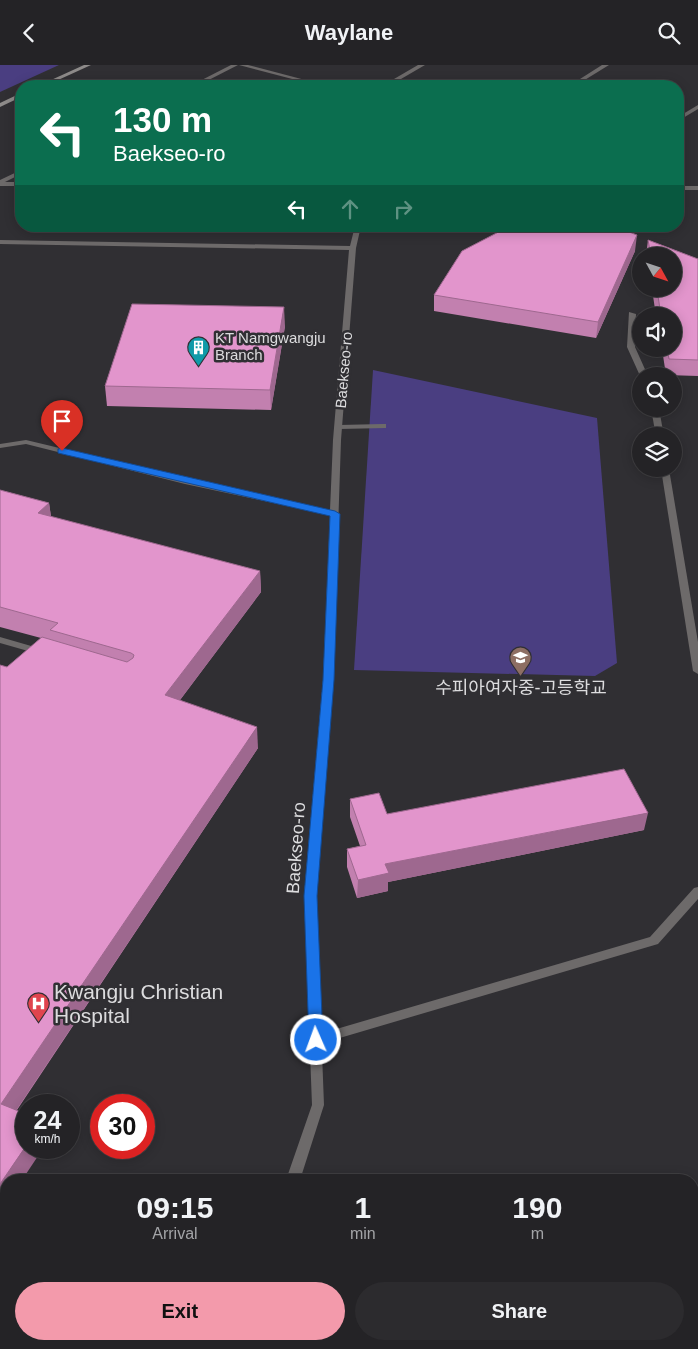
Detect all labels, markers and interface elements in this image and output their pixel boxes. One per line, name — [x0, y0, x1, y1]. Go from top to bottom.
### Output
icon: back — [15, 19, 43, 47]
icon: search — [655, 19, 683, 47]
text: Waylane — [305, 20, 393, 45]
icon: left — [30, 100, 95, 165]
text: 130 m — [113, 100, 212, 139]
text: Baekseo-ro — [113, 141, 226, 166]
icon: left — [283, 195, 311, 223]
icon: ahead — [336, 195, 364, 223]
icon: right — [389, 195, 417, 223]
north arrow — [632, 247, 682, 297]
map controls — [632, 247, 682, 477]
button: sound — [632, 307, 682, 357]
place label: KT Namgwangju Branch — [215, 329, 326, 363]
street label: Baekseo-ro — [332, 331, 355, 409]
building icon: KT Namgwangju Branch — [187, 335, 211, 366]
button: search — [632, 367, 682, 417]
pin — [41, 400, 83, 451]
icon: arrive — [48, 407, 76, 435]
button: layers — [632, 427, 682, 477]
school or university icon: 수피아여자중-고등학교 — [509, 646, 533, 677]
place label: 수피아여자중-고등학교 — [435, 678, 607, 698]
street label: Baekseo-ro — [283, 801, 309, 895]
place label: Kwangju Christian Hospital — [54, 980, 223, 1027]
hospital icon: Kwangju Christian Hospital — [26, 992, 50, 1023]
position arrow — [289, 1013, 341, 1065]
speed limit sign: 30 — [90, 1094, 155, 1159]
text: 24 — [34, 1106, 61, 1134]
text: km/h — [34, 1132, 61, 1146]
text: 09:15 — [137, 1191, 213, 1224]
text: 1 — [354, 1191, 371, 1224]
text: 190 — [512, 1191, 562, 1224]
text: Arrival — [152, 1225, 198, 1242]
text: min — [350, 1225, 376, 1242]
text: m — [531, 1225, 544, 1242]
button: Exit — [15, 1282, 345, 1340]
button: Share — [355, 1282, 684, 1340]

